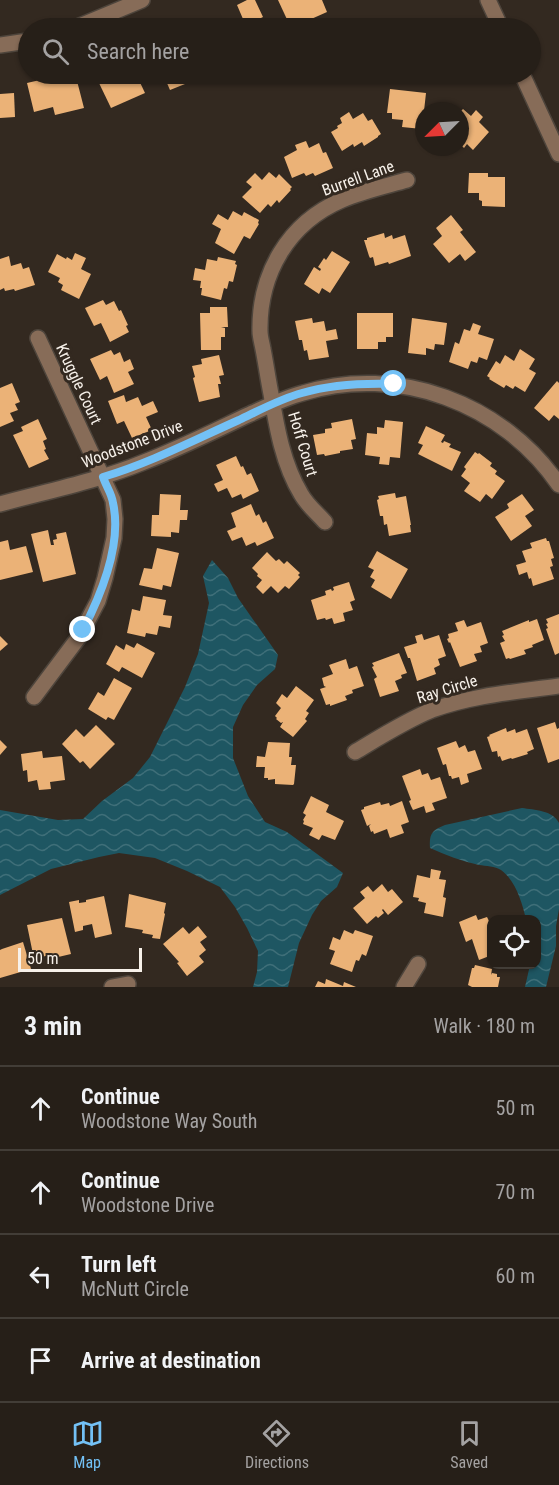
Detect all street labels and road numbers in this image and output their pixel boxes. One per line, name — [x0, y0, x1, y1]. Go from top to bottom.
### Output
street label: Burrell Lane — [319, 156, 397, 200]
street label: Kruggle Court — [52, 341, 106, 428]
street label: Hoff Court — [284, 409, 322, 479]
street label: Woodstone Drive — [79, 416, 185, 472]
street label: Ray Circle — [414, 671, 480, 707]

